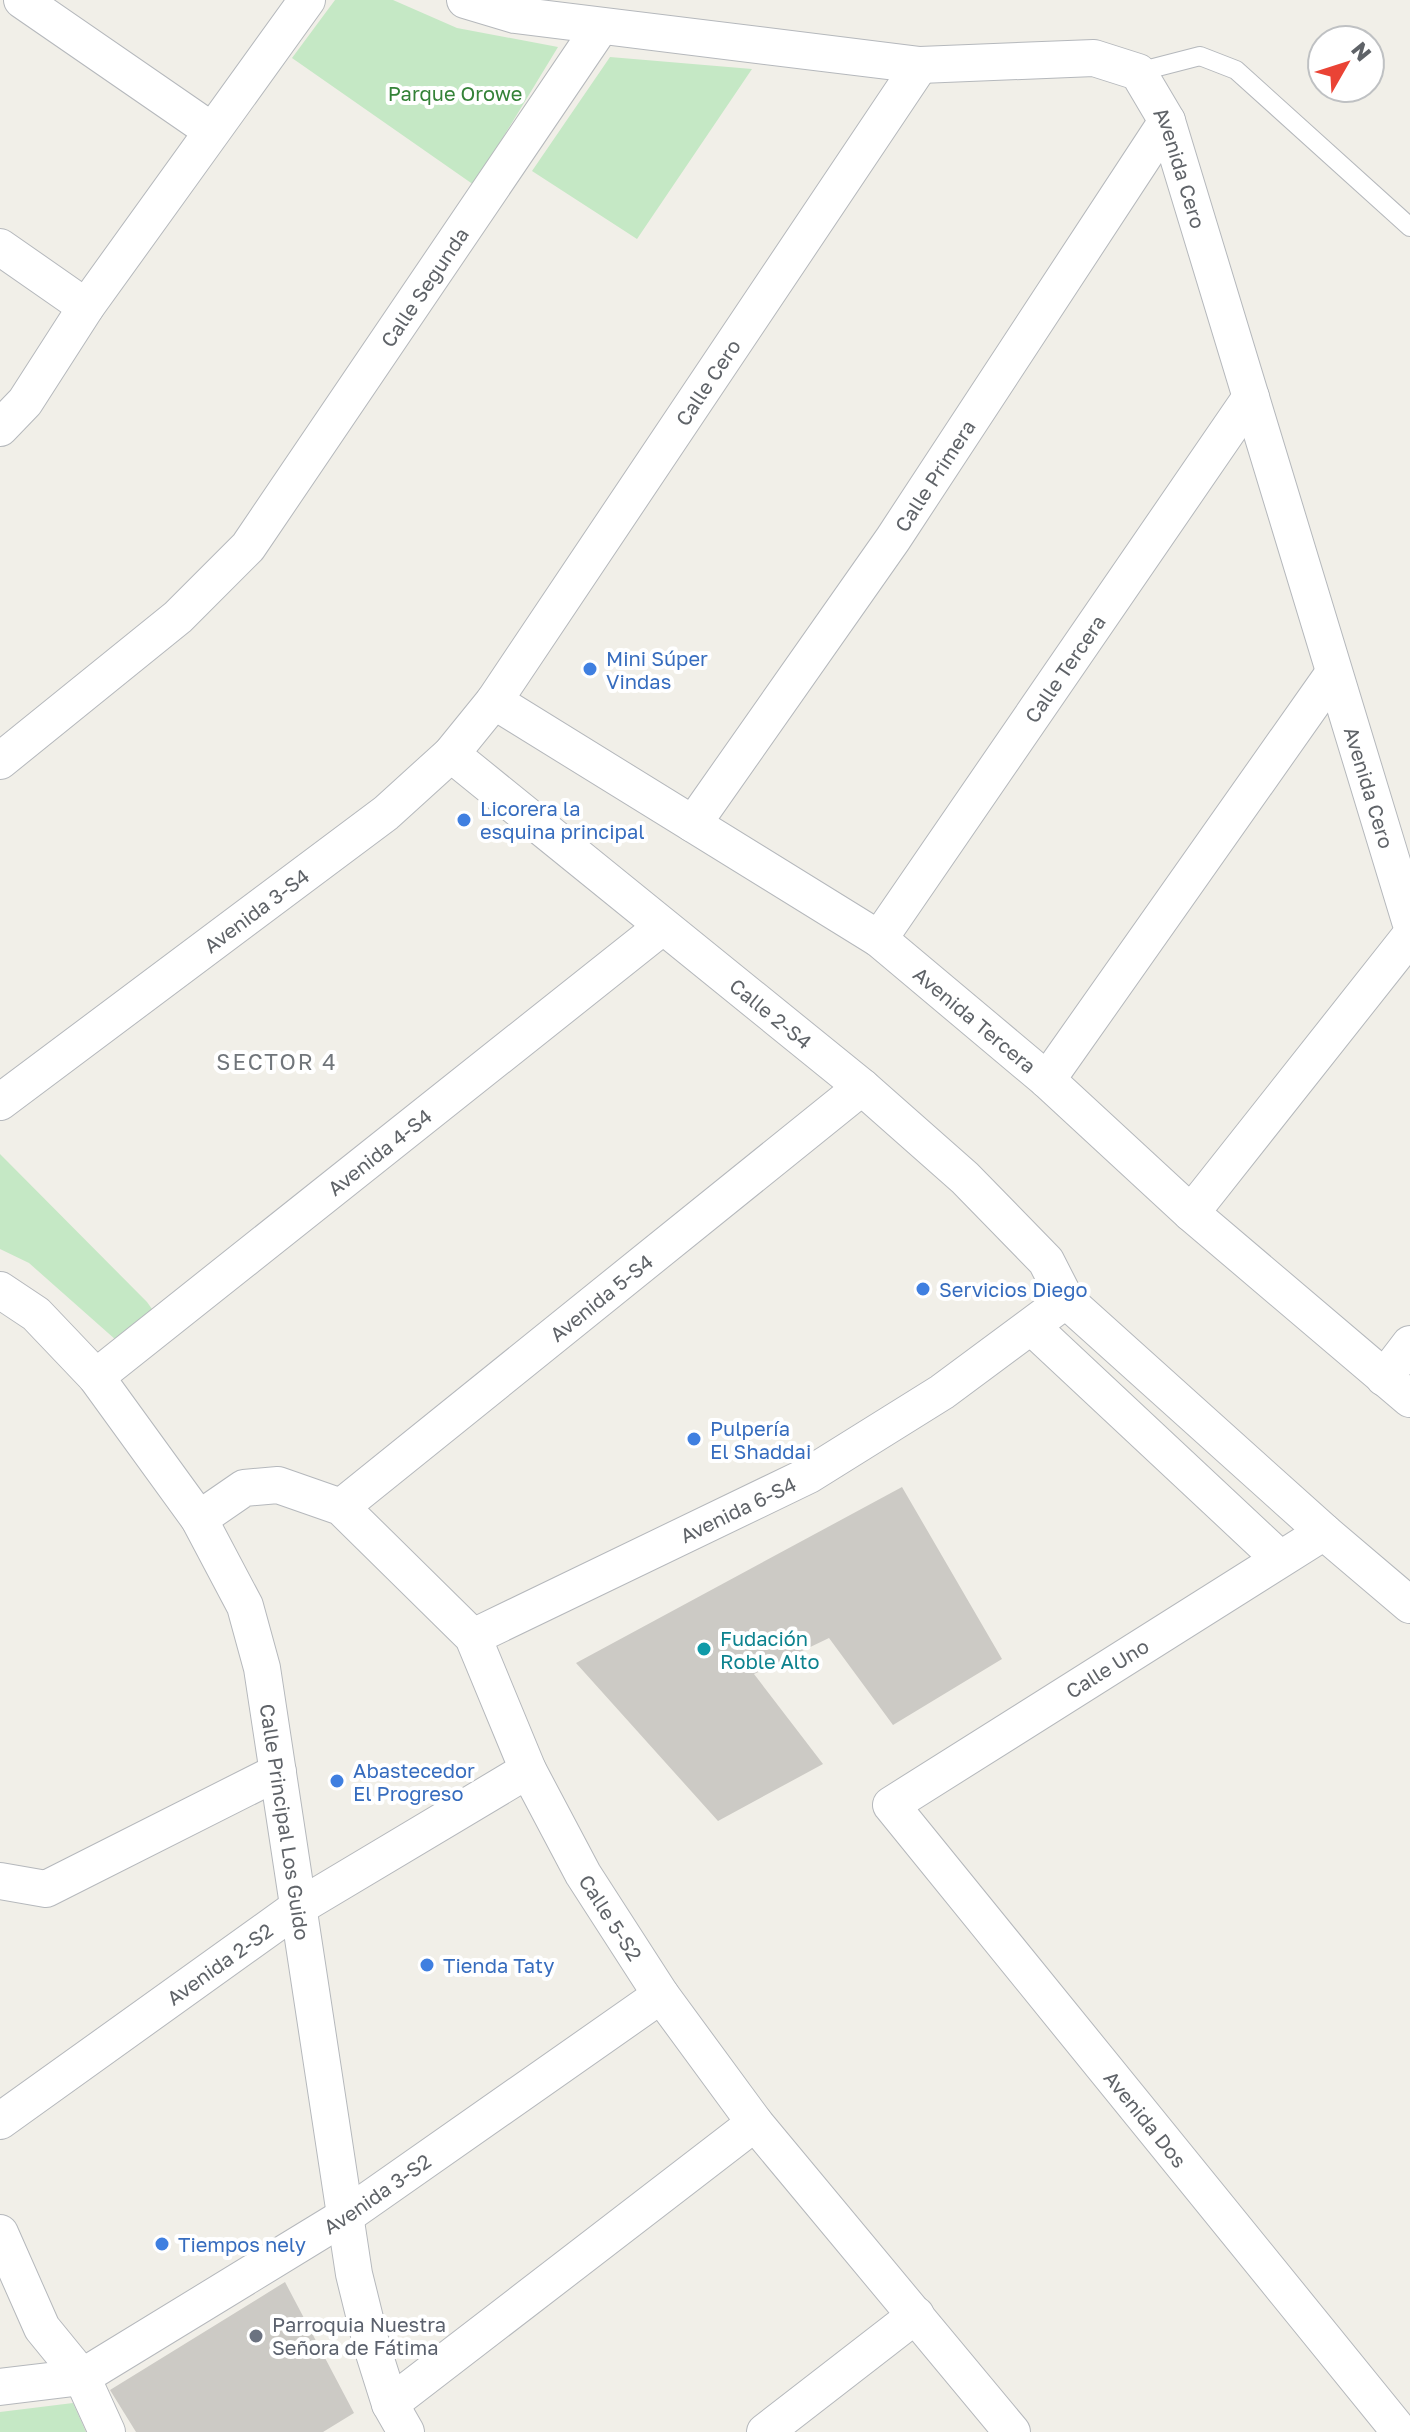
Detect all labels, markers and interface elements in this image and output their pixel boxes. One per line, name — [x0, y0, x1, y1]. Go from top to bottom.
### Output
north arrow — [1306, 24, 1386, 104]
text: N — [1346, 36, 1378, 66]
park label: Parque Orowe — [388, 81, 522, 105]
street label: Avenida Cero — [1149, 102, 1211, 231]
street label: Calle Segunda — [375, 223, 473, 351]
street label: Calle Cero — [670, 334, 745, 430]
street label: Calle Primera — [889, 415, 980, 536]
street label: Calle Tercera — [1019, 610, 1110, 727]
place label: Mini Súper Vindas — [606, 646, 708, 693]
marker: Mini Súper Vindas — [581, 660, 599, 678]
street label: Avenida Cero — [1340, 724, 1399, 851]
place label: Licorera la esquina principal — [480, 796, 645, 843]
marker: Licorera la esquina principal — [455, 811, 473, 829]
street label: Avenida 3-S4 — [199, 863, 313, 957]
street label: Avenida Tercera — [909, 961, 1041, 1078]
street label: Calle 2-S4 — [725, 973, 817, 1054]
district label: SECTOR 4 — [216, 1048, 338, 1075]
street label: Avenida 4-S4 — [323, 1103, 436, 1200]
street label: Avenida 5-S4 — [545, 1249, 657, 1346]
place label: Servicios Diego — [939, 1277, 1087, 1301]
marker: Servicios Diego — [914, 1280, 932, 1298]
place label: Pulpería El Shaddai — [710, 1416, 811, 1463]
marker: Pulpería El Shaddai — [685, 1430, 703, 1448]
street label: Avenida 6-S4 — [676, 1471, 800, 1547]
place label: Fudación Roble Alto — [720, 1626, 820, 1673]
street label: Calle Uno — [1061, 1633, 1153, 1703]
marker: Fudación Roble Alto — [695, 1640, 713, 1658]
street label: Calle Principal Los Guido — [256, 1702, 315, 1942]
place label: Abastecedor El Progreso — [353, 1758, 475, 1805]
marker: Abastecedor El Progreso — [328, 1772, 346, 1790]
street label: Calle 5-S2 — [574, 1870, 648, 1965]
street label: Avenida 2-S2 — [162, 1918, 277, 2010]
place label: Tienda Taty — [443, 1953, 555, 1977]
marker: Tienda Taty — [418, 1956, 436, 1974]
street label: Avenida Dos — [1099, 2066, 1192, 2172]
street label: Avenida 3-S2 — [319, 2148, 435, 2239]
place label: Tiempos nely — [178, 2232, 306, 2256]
marker: Tiempos nely — [153, 2235, 171, 2253]
place label: Parroquia Nuestra Señora de Fátima — [272, 2312, 446, 2359]
marker: Parroquia Nuestra Señora de Fátima — [247, 2327, 265, 2345]

